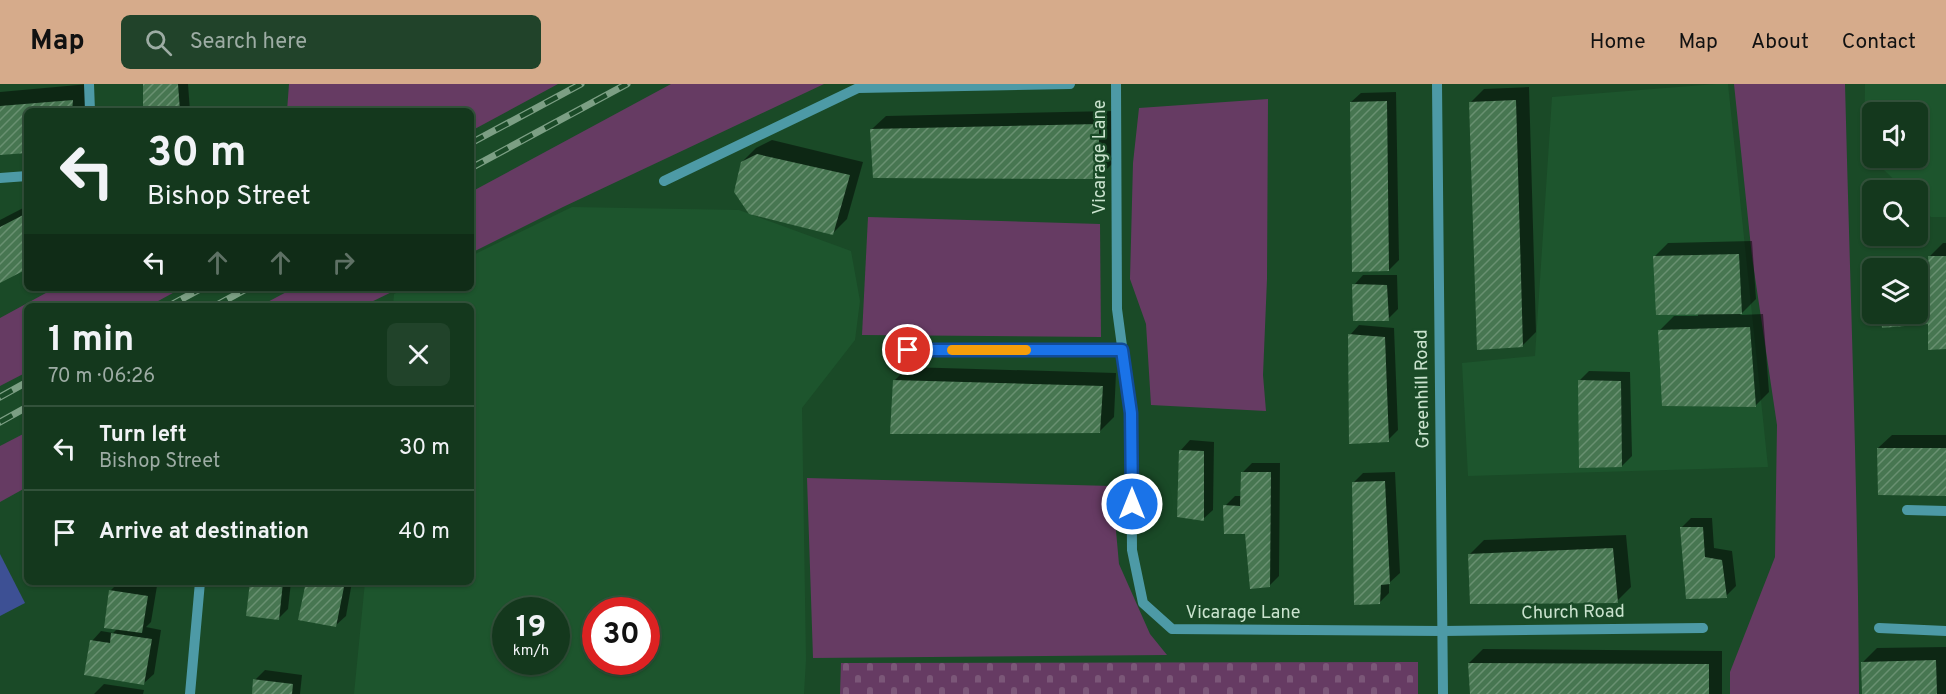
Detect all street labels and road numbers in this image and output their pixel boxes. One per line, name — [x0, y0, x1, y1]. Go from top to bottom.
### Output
street label: Vicarage Lane — [1089, 99, 1112, 215]
street label: Greenhill Road — [1410, 329, 1436, 449]
street label: Church Road — [1521, 601, 1625, 625]
street label: Vicarage Lane — [1185, 602, 1301, 625]

